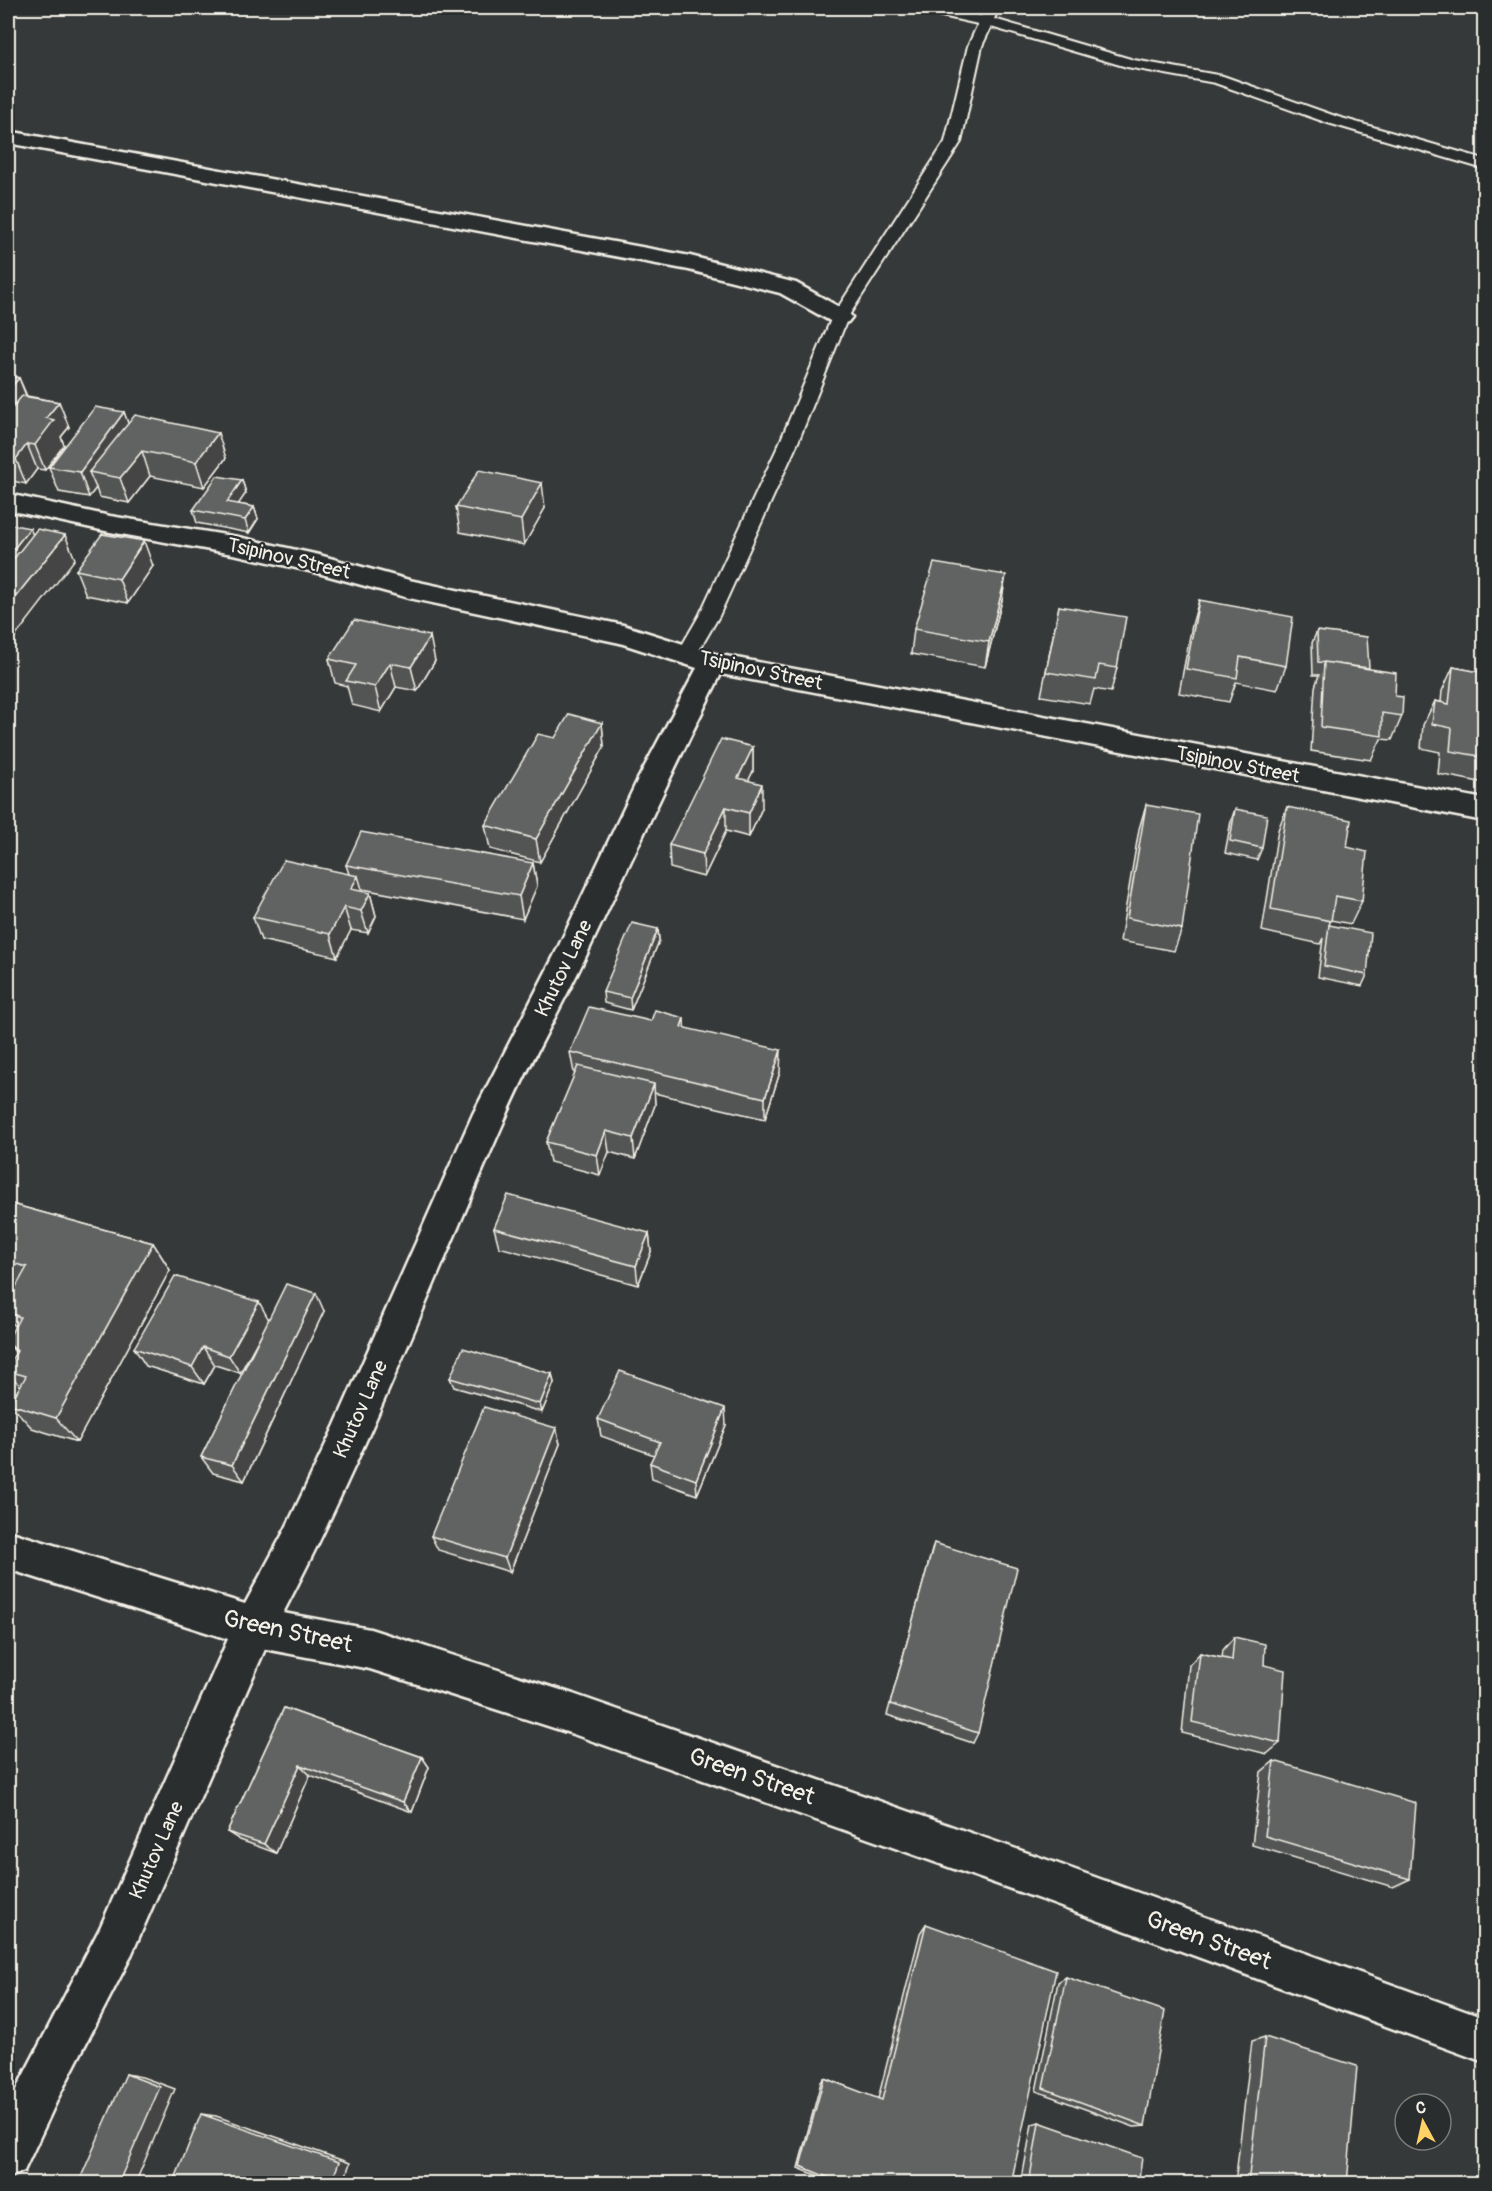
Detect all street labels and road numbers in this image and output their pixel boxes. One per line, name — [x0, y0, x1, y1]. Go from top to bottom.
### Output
street label: Tsipinov Street — [225, 532, 354, 585]
street label: Tsipinov Street — [697, 645, 826, 696]
street label: Tsipinov Street — [1174, 740, 1303, 789]
street label: Khutov Lane — [529, 916, 598, 1021]
street label: Khutov Lane — [328, 1356, 393, 1462]
street label: Green Street — [221, 1604, 355, 1659]
street label: Green Street — [685, 1741, 819, 1812]
street label: Khutov Lane — [124, 1797, 189, 1903]
street label: Green Street — [1142, 1904, 1276, 1977]

